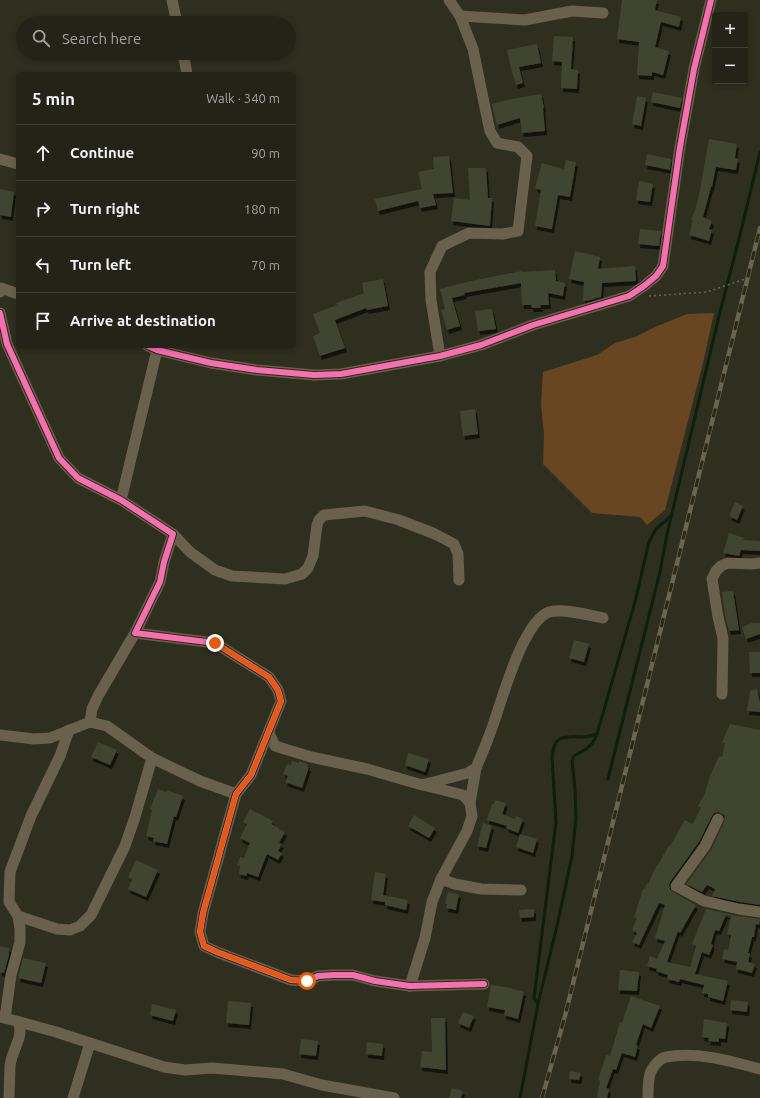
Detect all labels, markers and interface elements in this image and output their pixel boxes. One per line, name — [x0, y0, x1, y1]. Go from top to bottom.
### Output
map controls — [712, 12, 748, 84]
button: + — [712, 12, 748, 48]
search box — [16, 16, 296, 60]
icon: search — [30, 27, 52, 49]
text: Search here — [62, 30, 141, 47]
button: − — [712, 48, 748, 84]
text: 5 min — [32, 89, 75, 108]
text: Walk · 340 m — [206, 91, 280, 105]
icon: ahead — [32, 142, 54, 164]
text: Continue — [70, 144, 134, 161]
text: 90 m — [251, 146, 280, 160]
icon: right — [32, 198, 54, 220]
text: Turn right — [70, 200, 140, 217]
text: 180 m — [244, 202, 280, 216]
icon: left — [32, 254, 54, 276]
text: Turn left — [70, 256, 131, 273]
text: 70 m — [251, 258, 280, 272]
icon: arrive — [32, 310, 54, 332]
text: Arrive at destination — [70, 312, 216, 329]
route end — [206, 634, 224, 652]
route start — [298, 972, 316, 990]

